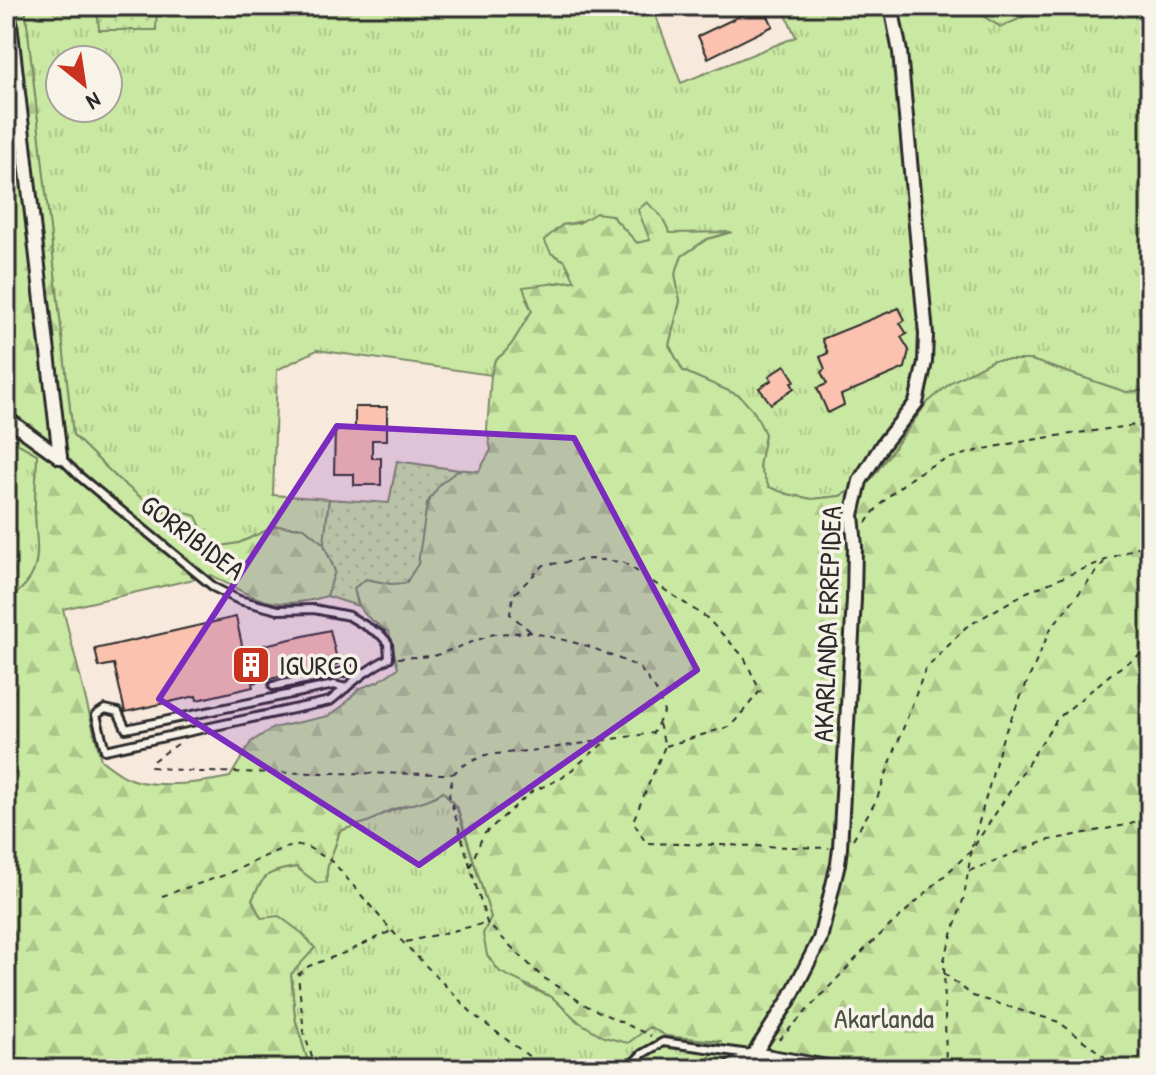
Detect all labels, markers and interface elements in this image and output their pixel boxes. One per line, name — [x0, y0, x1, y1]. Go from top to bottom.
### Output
north arrow — [44, 44, 124, 124]
text: N — [81, 85, 107, 117]
street label: GORRIBIDEA — [133, 485, 253, 589]
street label: AKARLANDA ERREPIDEA — [804, 505, 850, 743]
building icon: IGURCO — [230, 644, 272, 686]
place label: IGURCO — [279, 646, 358, 684]
park label: Akarlanda — [834, 999, 934, 1037]

